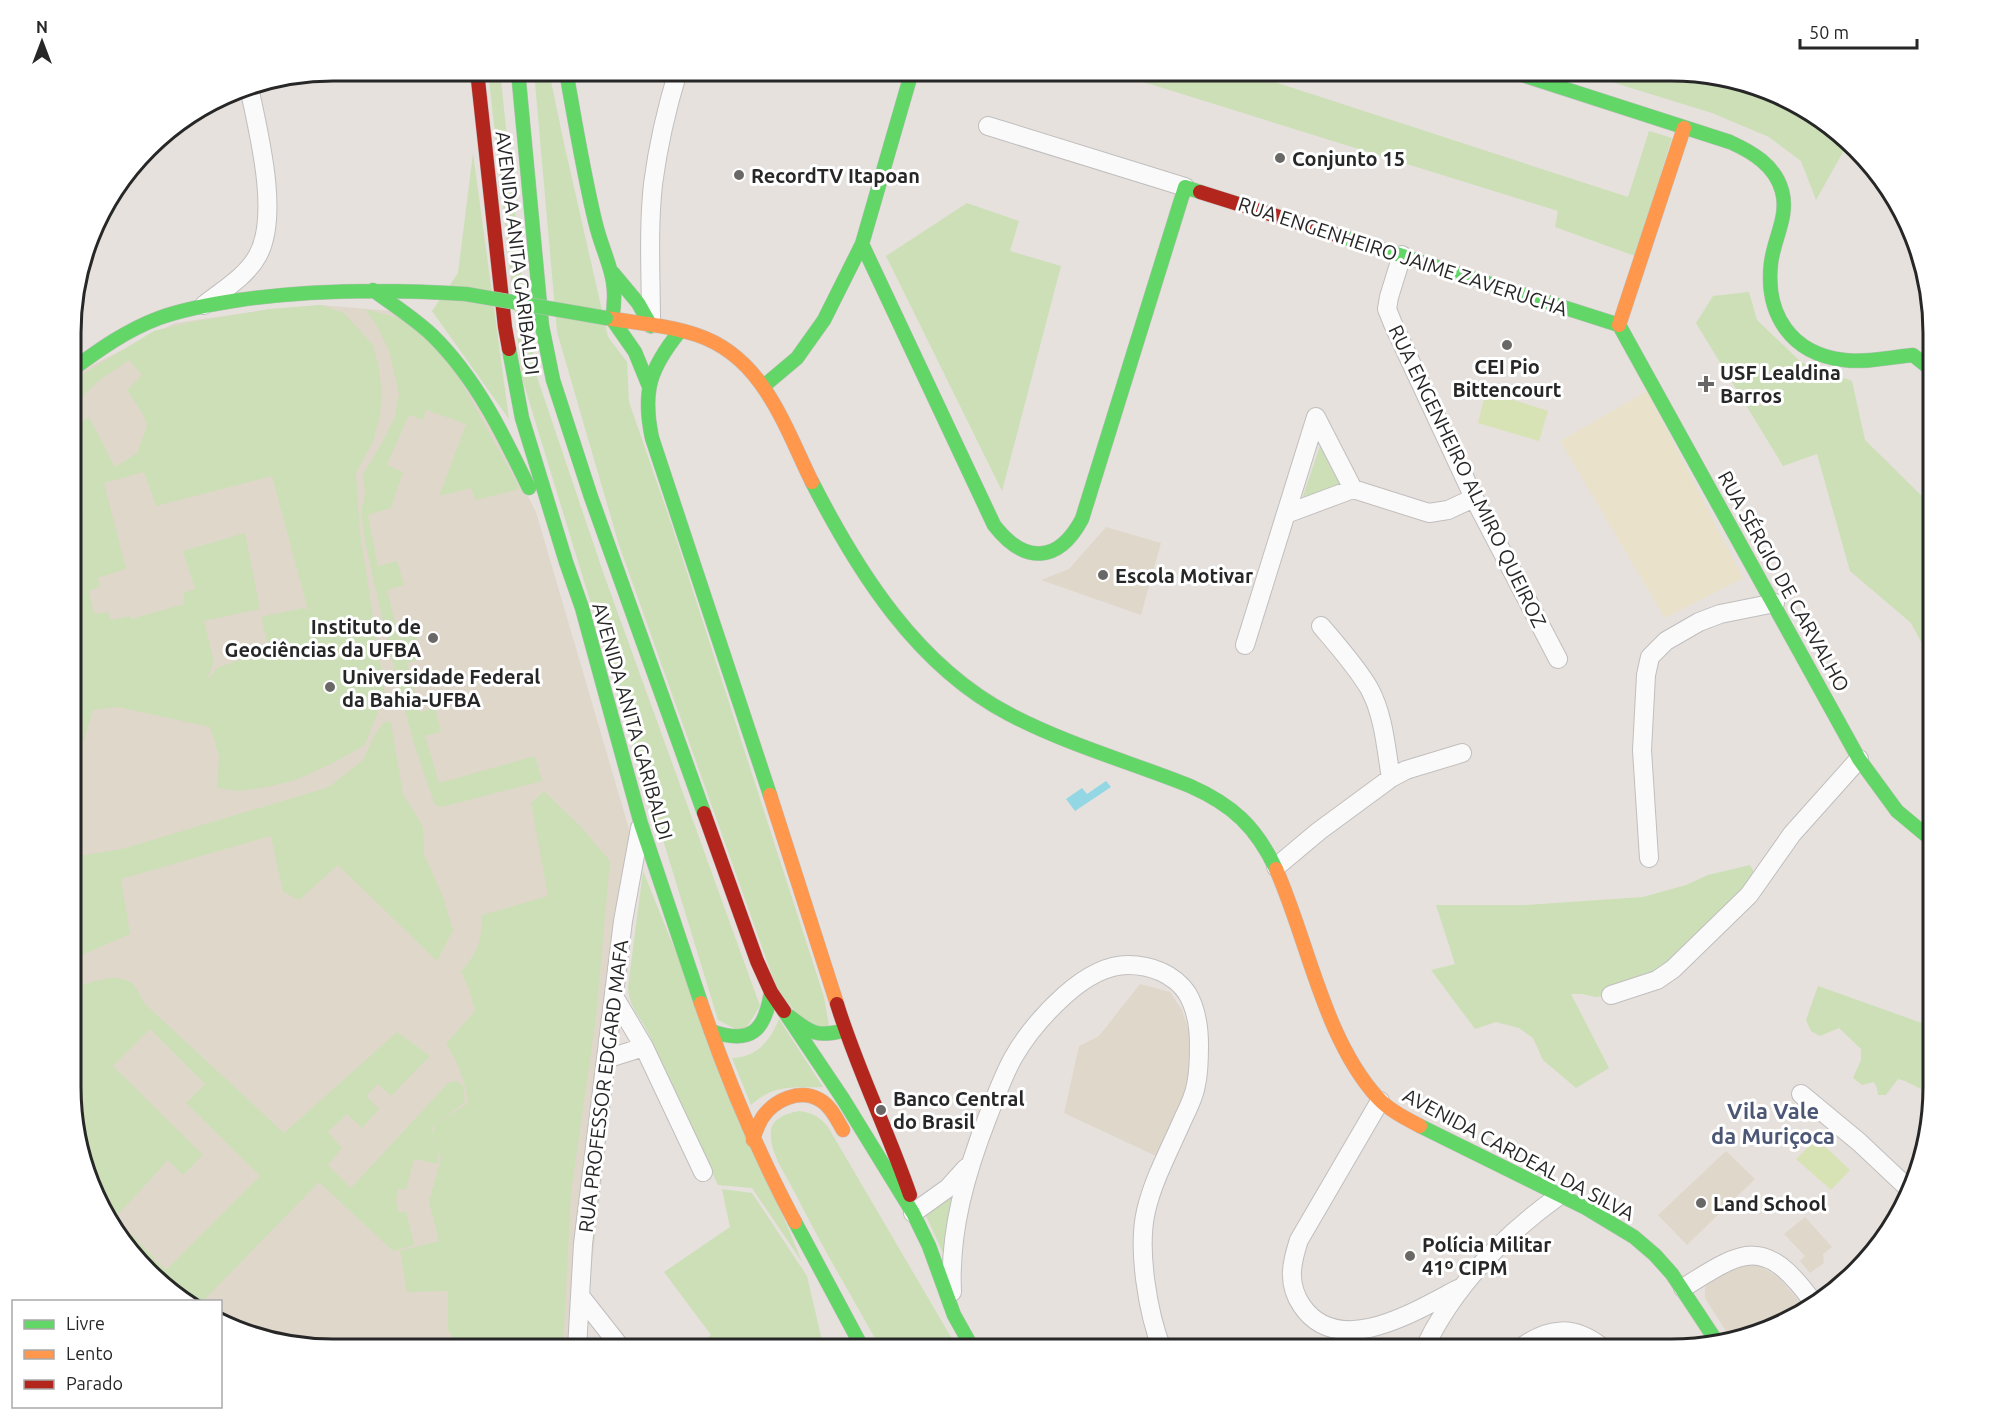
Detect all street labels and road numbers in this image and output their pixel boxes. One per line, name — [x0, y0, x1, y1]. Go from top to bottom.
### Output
street label: AVENIDA ANITA GARIBALDI — [492, 130, 544, 376]
street label: RUA ENGENHEIRO JAIME ZAVERUCHA — [1236, 192, 1570, 320]
street label: RUA ENGENHEIRO ALMIRO QUEIROZ — [1385, 321, 1551, 631]
street label: RUA SÉRGIO DE CARVALHO — [1714, 467, 1854, 695]
street label: AVENIDA ANITA GARIBALDI — [588, 600, 678, 842]
street label: RUA PROFESSOR EDGARD MAFA — [574, 938, 632, 1234]
street label: AVENIDA CARDEAL DA SILVA — [1399, 1083, 1639, 1225]

